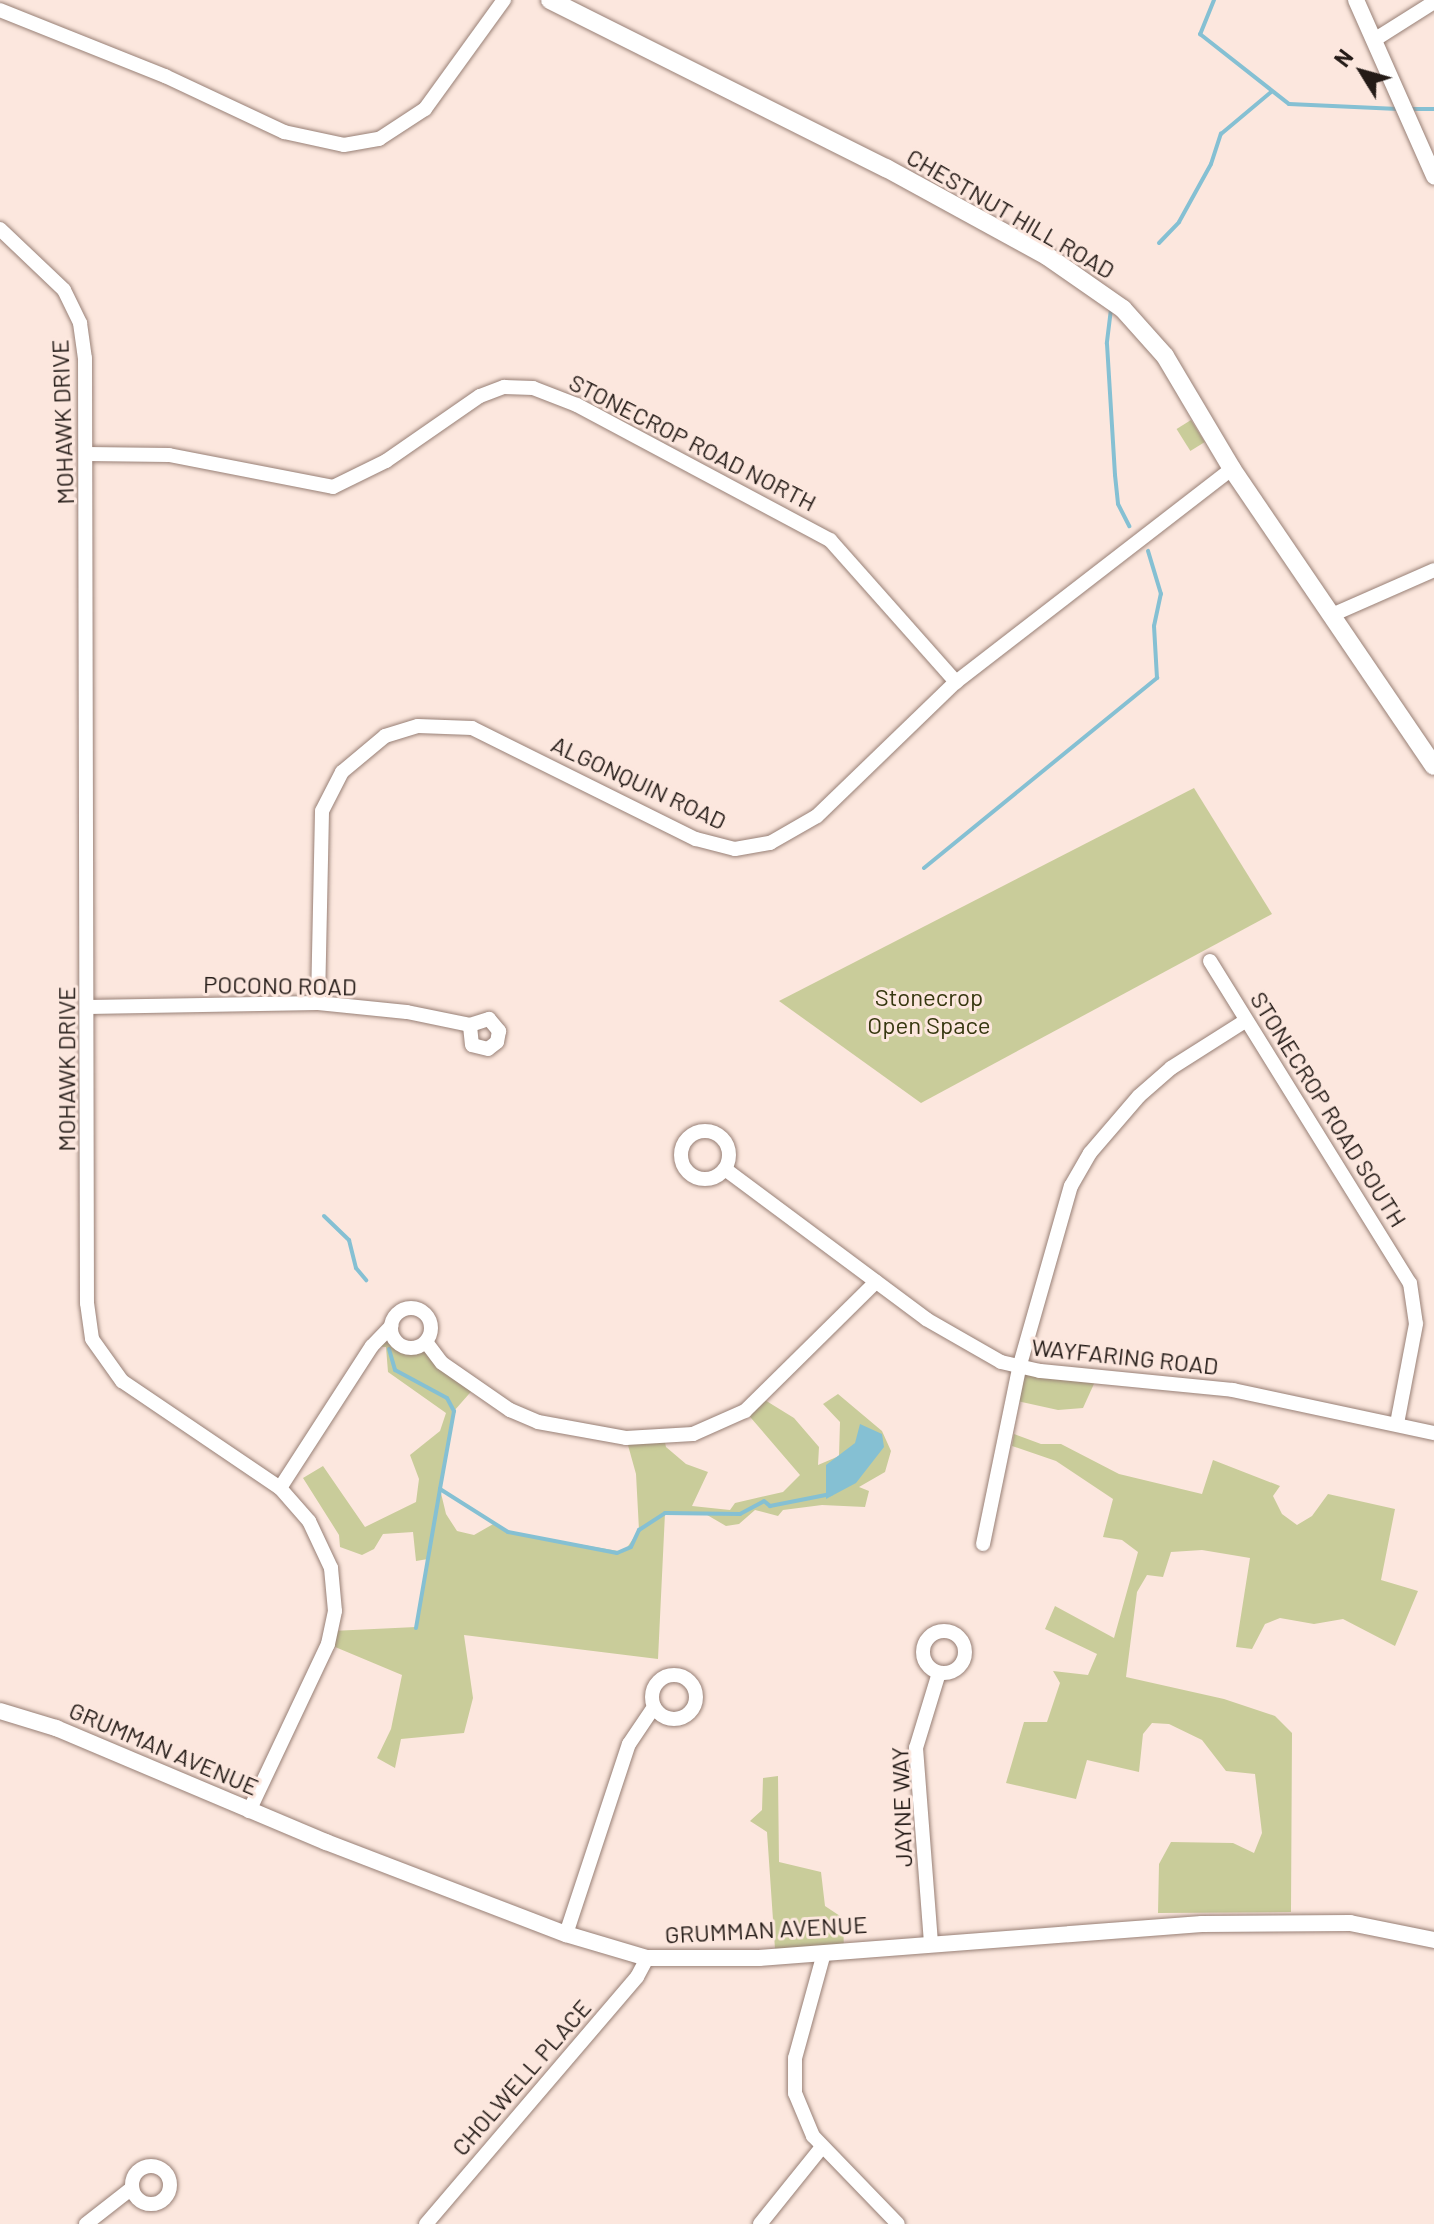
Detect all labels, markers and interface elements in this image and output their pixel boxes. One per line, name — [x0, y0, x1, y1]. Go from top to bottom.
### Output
north arrow — [1322, 32, 1402, 112]
text: N — [1328, 44, 1358, 71]
street label: CHESTNUT HILL ROAD — [902, 142, 1120, 284]
street label: MOHAWK DRIVE — [45, 339, 79, 505]
street label: STONECROP ROAD NORTH — [565, 367, 821, 517]
street label: ALGONQUIN ROAD — [547, 729, 731, 835]
street label: POCONO ROAD — [203, 969, 357, 1001]
park label: Stonecrop Open Space — [867, 983, 991, 1039]
street label: MOHAWK DRIVE — [52, 986, 80, 1152]
street label: STONECROP ROAD SOUTH — [1245, 986, 1413, 1232]
street label: WAYFARING ROAD — [1030, 1332, 1220, 1380]
street label: GRUMMAN AVENUE — [65, 1695, 263, 1801]
street label: JAYNE WAY — [885, 1746, 917, 1868]
street label: GRUMMAN AVENUE — [664, 1909, 868, 1949]
street label: CHOLWELL PLACE — [445, 1993, 597, 2161]

